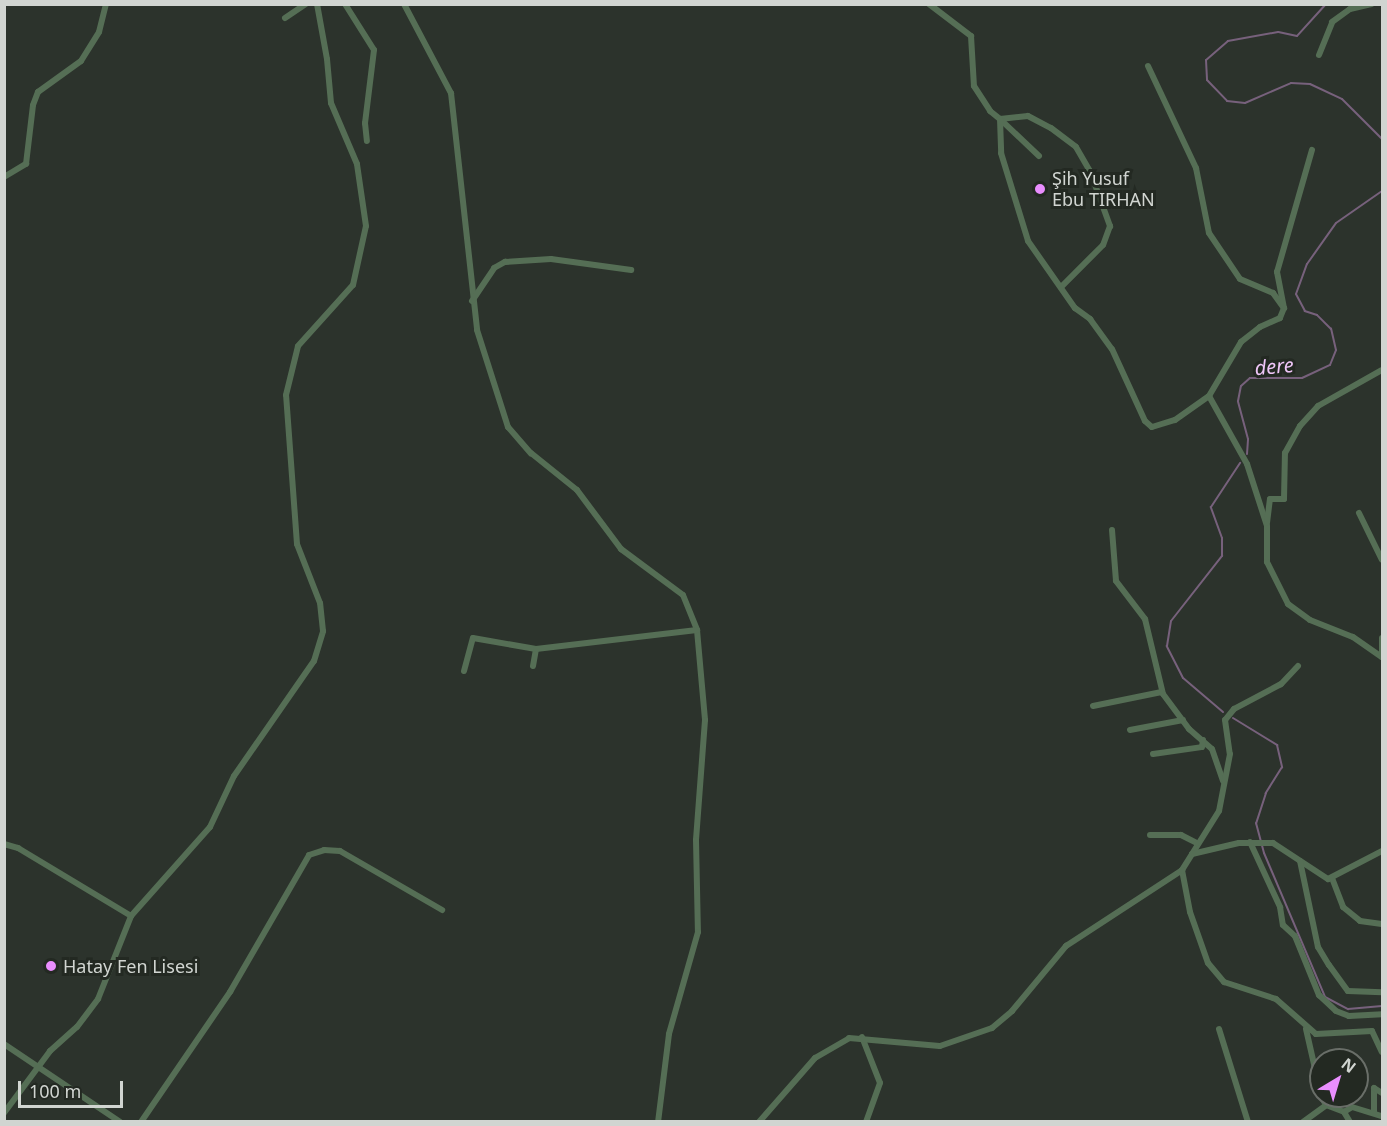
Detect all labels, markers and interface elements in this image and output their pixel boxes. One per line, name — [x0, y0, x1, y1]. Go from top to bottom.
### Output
place label: Şih Yusuf Ebu TIRHAN — [1052, 168, 1155, 210]
marker: Şih Yusuf Ebu TIRHAN — [1033, 182, 1047, 196]
water label: dere — [1253, 352, 1295, 380]
place label: Hatay Fen Lisesi — [63, 955, 198, 977]
marker: Hatay Fen Lisesi — [44, 959, 58, 973]
north arrow — [1309, 1048, 1369, 1108]
text: N — [1337, 1053, 1361, 1078]
scale bar — [21, 1069, 126, 1107]
text: 100 m — [29, 1079, 81, 1103]

